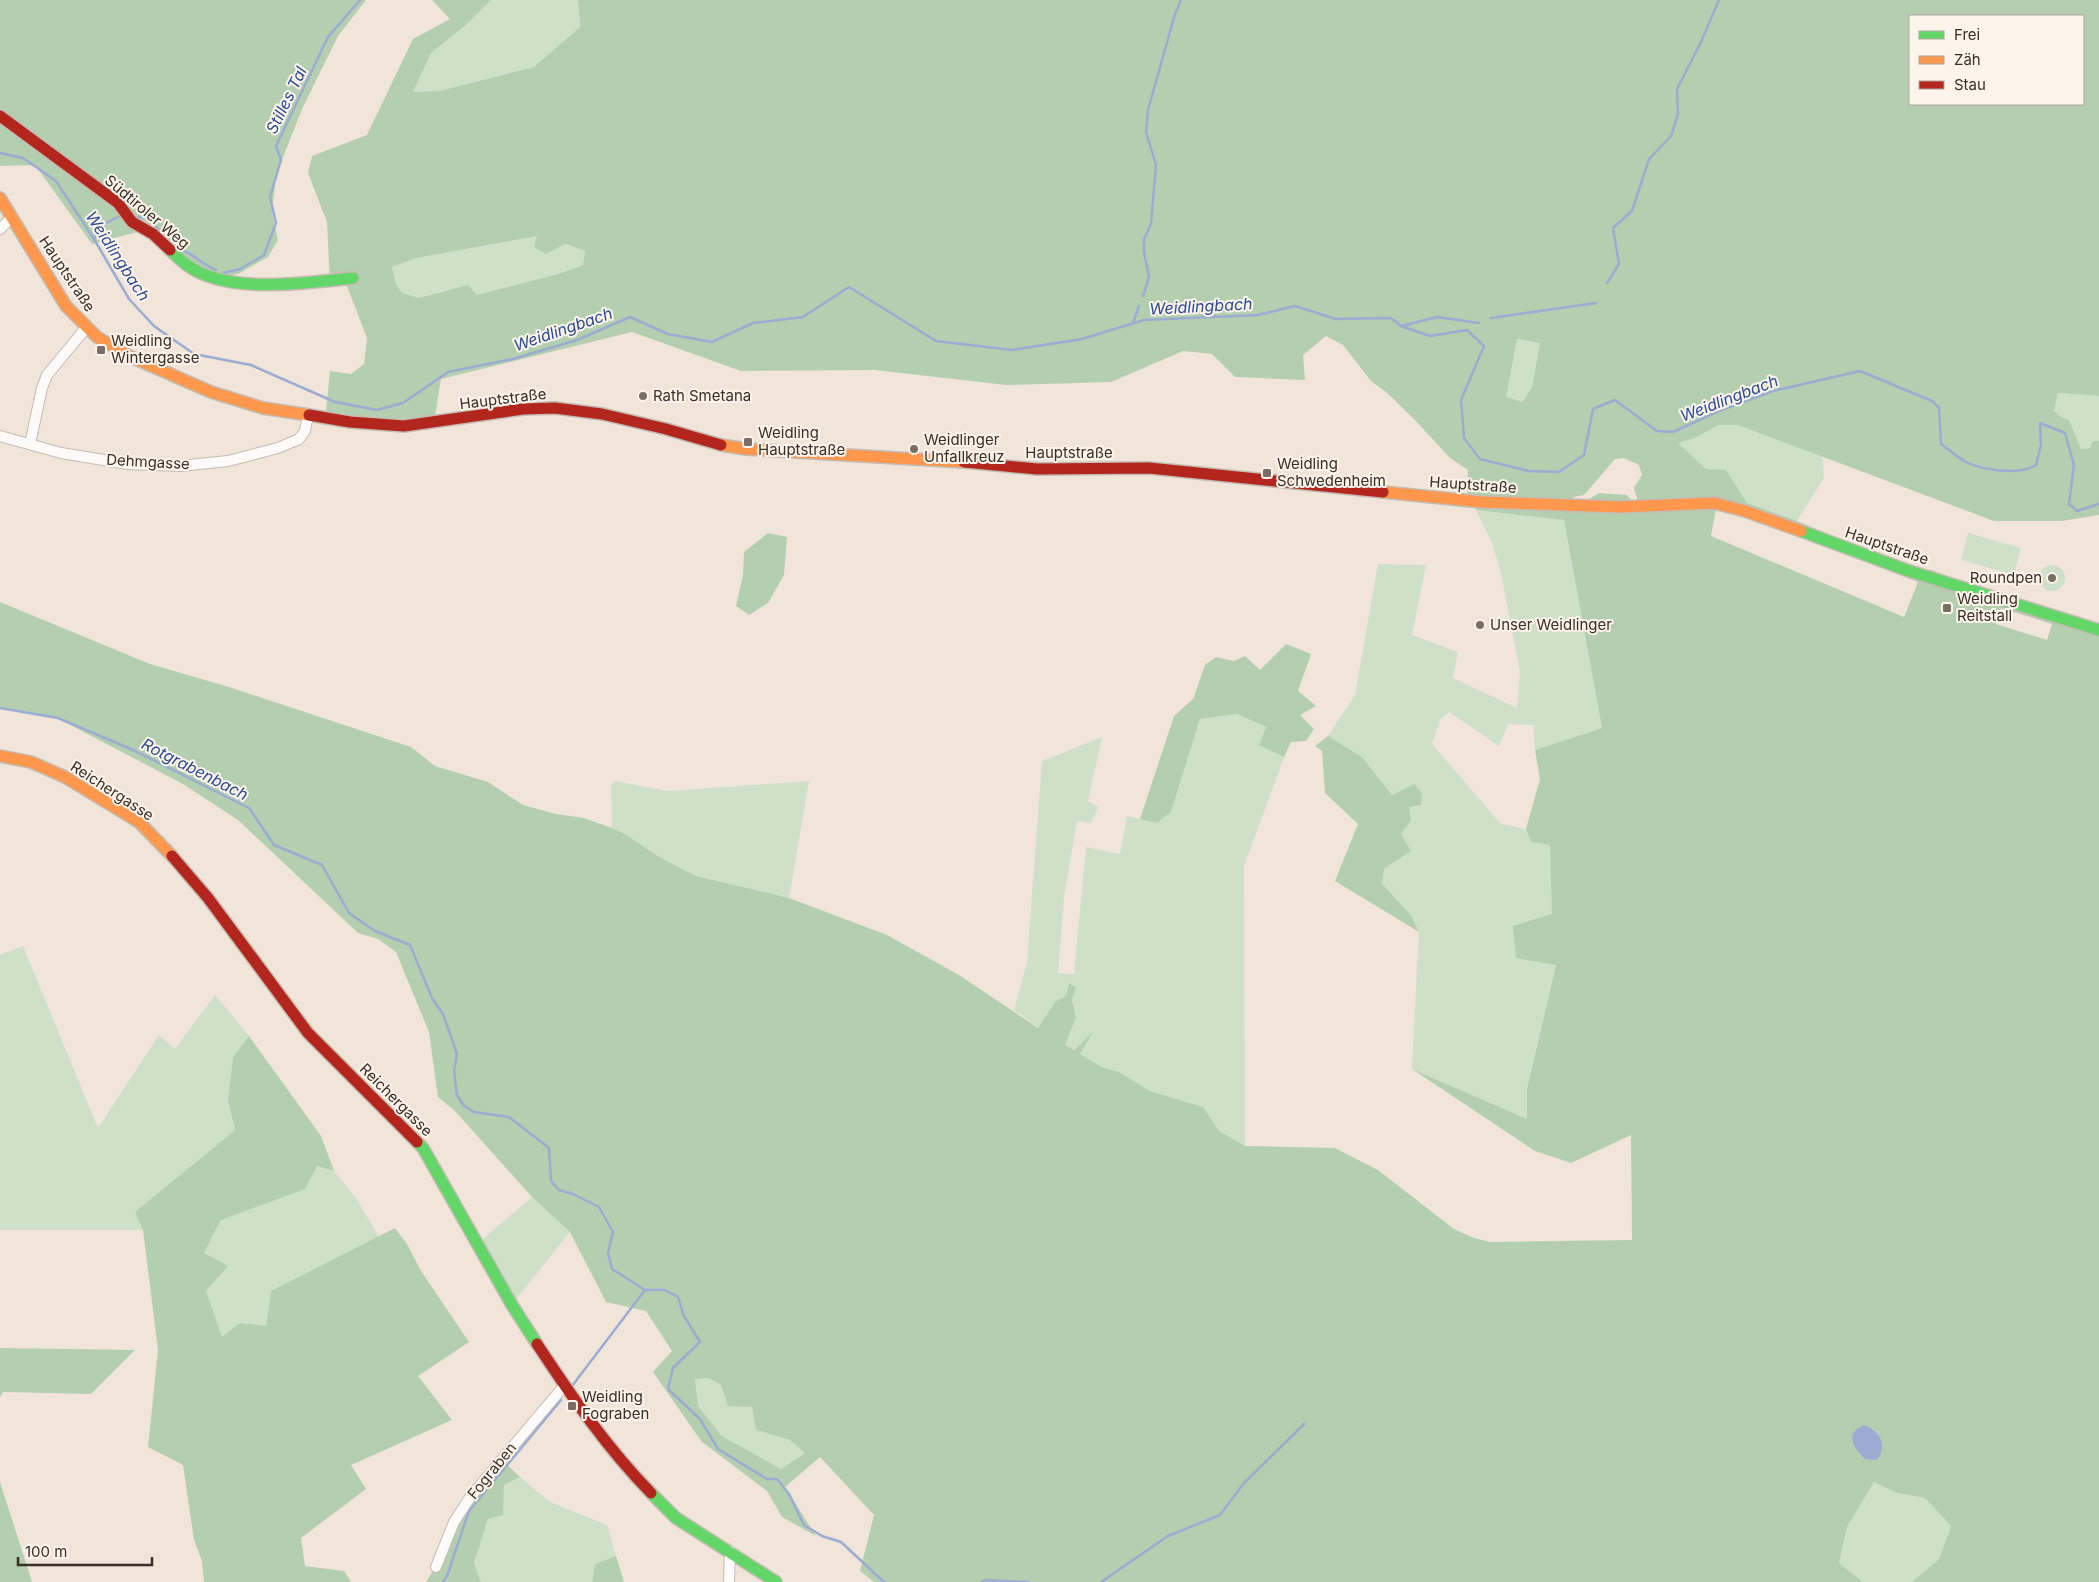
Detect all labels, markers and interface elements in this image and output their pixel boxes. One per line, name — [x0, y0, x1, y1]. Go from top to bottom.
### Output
legend — [1909, 15, 2084, 105]
text: Frei — [1954, 25, 1980, 44]
text: Zäh — [1954, 50, 1981, 69]
water label: Stilles Tal — [261, 63, 311, 137]
text: Stau — [1954, 75, 1986, 94]
street label: Südtiroler Weg — [101, 171, 194, 253]
water label: Weidlingbach — [82, 207, 154, 305]
street label: Hauptstraße — [35, 232, 100, 315]
water label: Weidlingbach — [1149, 293, 1253, 319]
water label: Weidlingbach — [511, 303, 615, 355]
place label: Weidling Wintergasse — [111, 331, 199, 367]
marker: Weidling Wintergasse — [95, 344, 107, 356]
water label: Weidlingbach — [1677, 370, 1781, 426]
street label: Hauptstraße — [458, 384, 547, 413]
place label: Rath Smetana — [653, 386, 751, 405]
marker: Rath Smetana — [637, 390, 649, 402]
place label: Weidling Hauptstraße — [758, 423, 845, 459]
place label: Weidlinger Unfallkreuz — [924, 430, 1005, 466]
marker: Weidling Hauptstraße — [742, 436, 754, 448]
marker: Weidlinger Unfallkreuz — [908, 443, 920, 455]
street label: Hauptstraße — [1025, 443, 1113, 462]
street label: Dehmgasse — [106, 450, 190, 473]
place label: Weidling Schwedenheim — [1277, 454, 1386, 490]
marker: Weidling Schwedenheim — [1261, 467, 1273, 479]
street label: Hauptstraße — [1429, 472, 1517, 497]
street label: Hauptstraße — [1843, 522, 1932, 569]
place label: Roundpen — [1970, 568, 2042, 587]
marker: Roundpen — [2046, 572, 2058, 584]
place label: Weidling Reitstall — [1957, 589, 2018, 625]
marker: Weidling Reitstall — [1941, 602, 1953, 614]
place label: Unser Weidlinger — [1490, 615, 1612, 634]
marker: Unser Weidlinger — [1474, 619, 1486, 631]
water label: Rotgrabenbach — [138, 734, 252, 804]
street label: Reichergasse — [67, 757, 158, 825]
street label: Reichergasse — [356, 1059, 437, 1140]
place label: Weidling Fograben — [582, 1387, 649, 1423]
marker: Weidling Fograben — [566, 1400, 578, 1412]
street label: Fograben — [463, 1439, 520, 1503]
scale bar — [18, 1534, 151, 1566]
text: 100 m — [25, 1542, 67, 1561]

